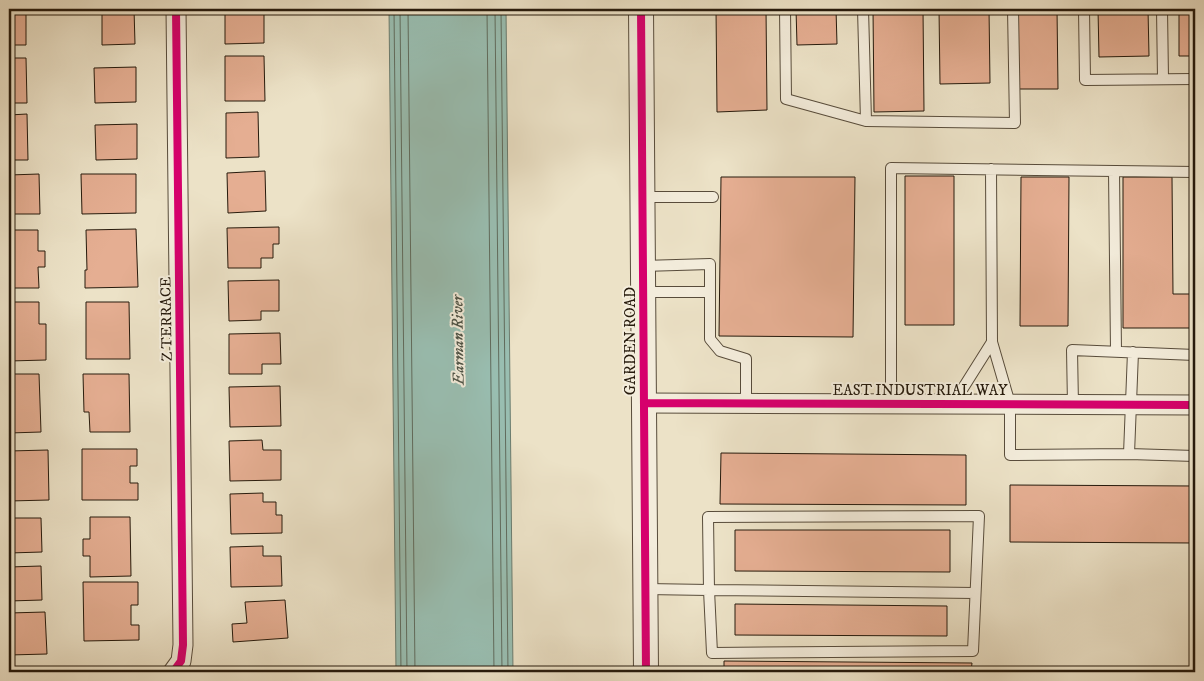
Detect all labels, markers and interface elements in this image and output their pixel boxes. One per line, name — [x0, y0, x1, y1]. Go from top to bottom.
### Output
street label: Z TERRACE — [156, 276, 177, 362]
street label: GARDEN ROAD — [621, 287, 640, 395]
water label: Earman River — [447, 294, 469, 386]
street label: EAST INDUSTRIAL WAY — [833, 381, 1008, 400]

